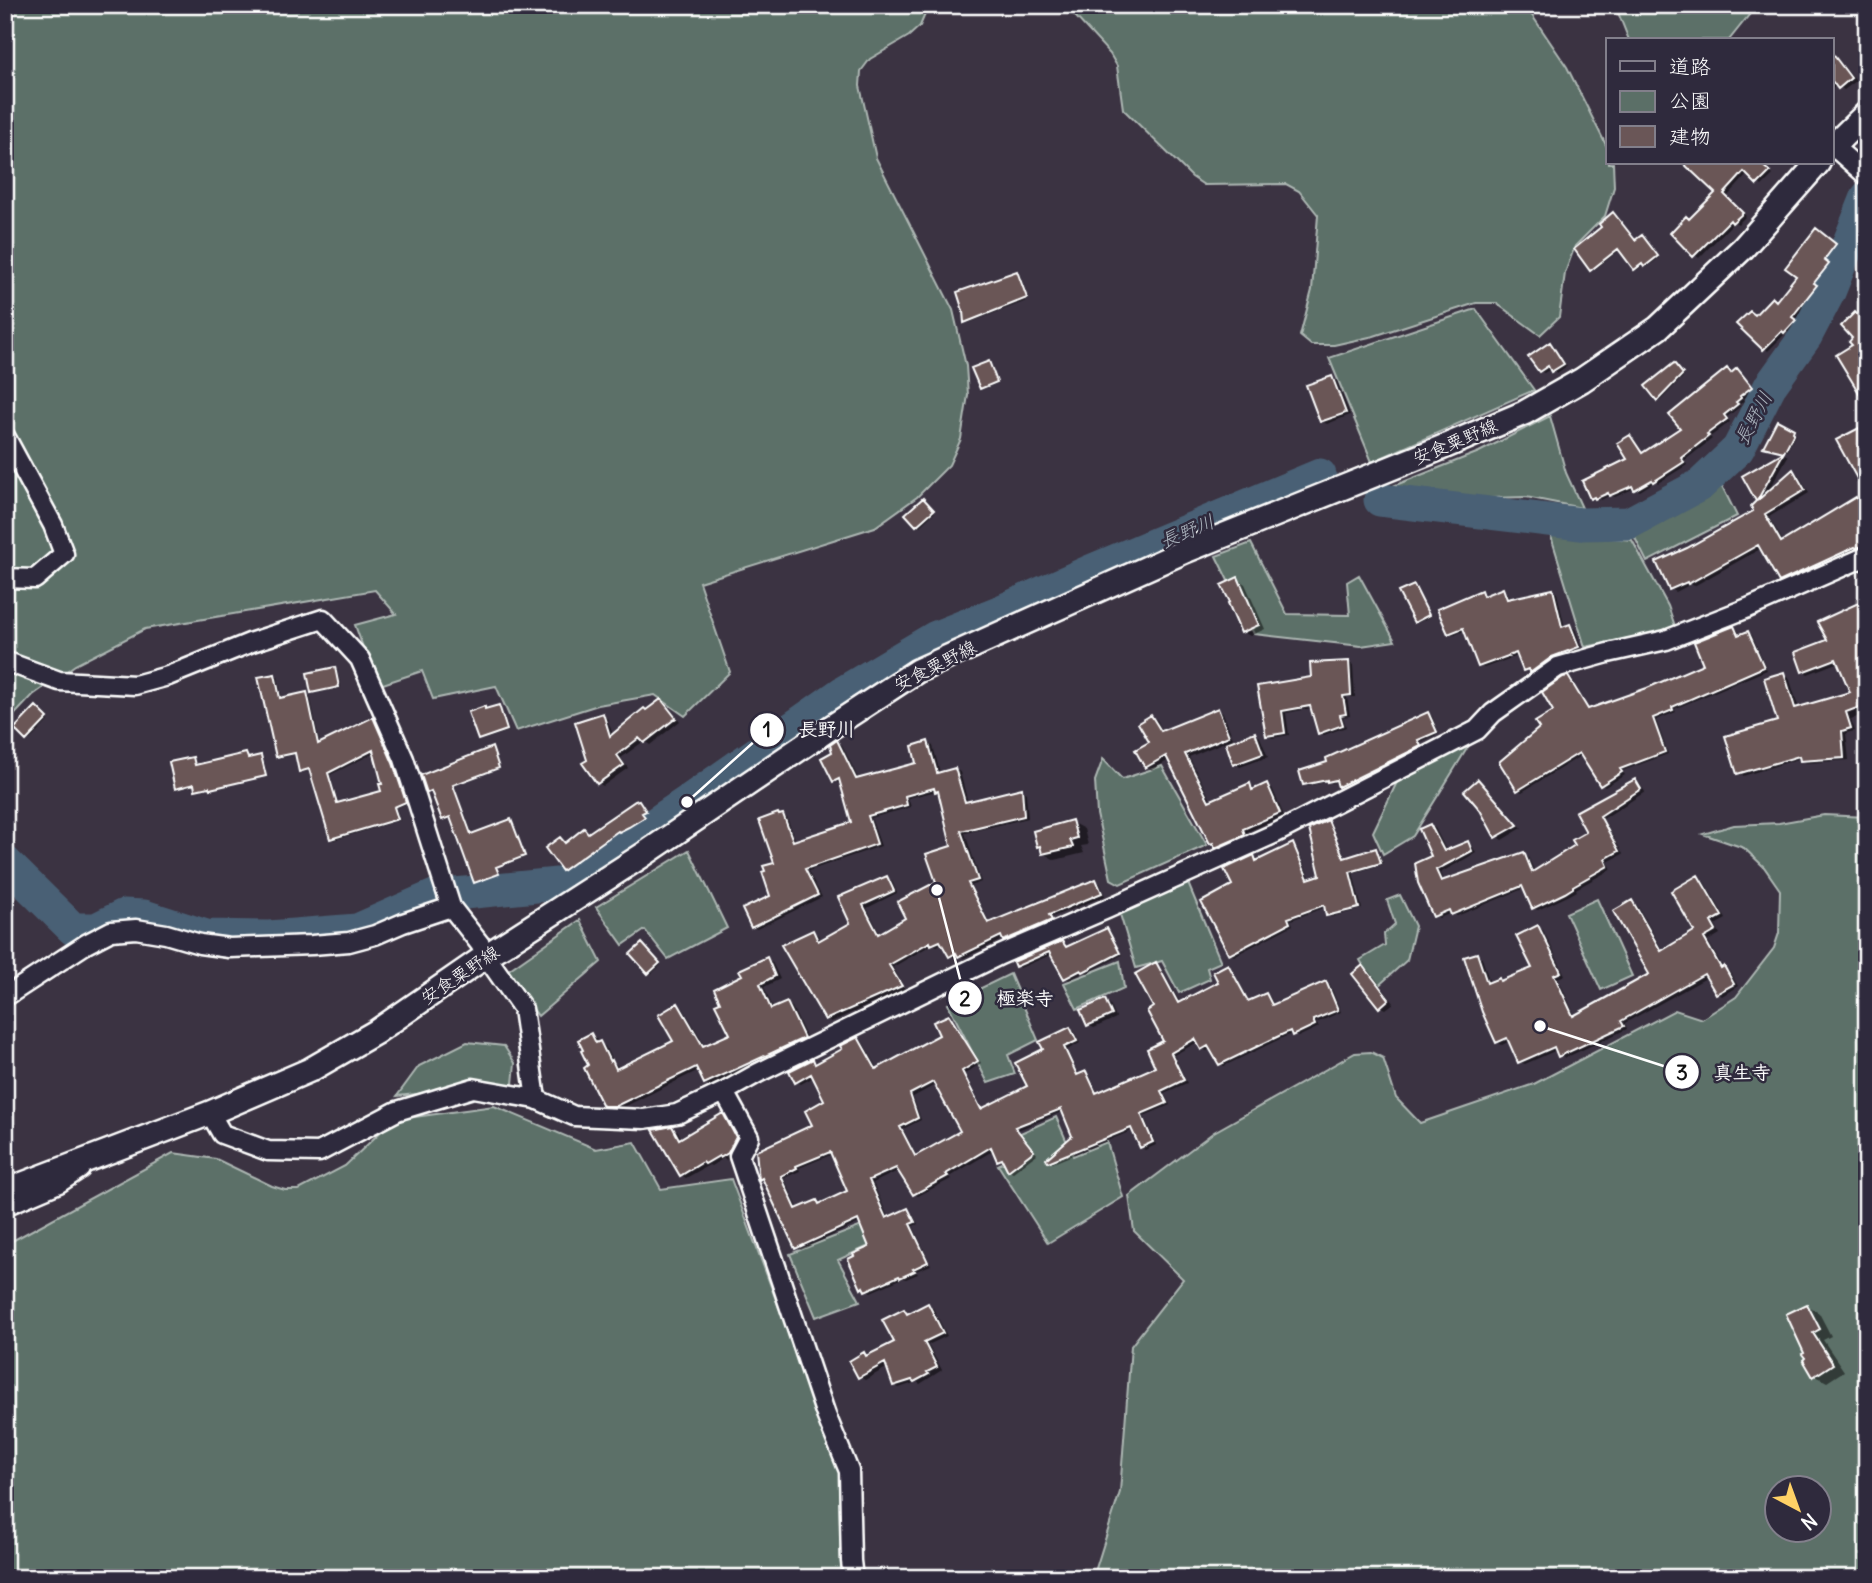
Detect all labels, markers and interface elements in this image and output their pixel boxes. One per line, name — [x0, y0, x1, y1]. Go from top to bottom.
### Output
legend — [1606, 38, 1834, 164]
text: 道路 — [1669, 53, 1711, 80]
text: 公園 — [1669, 87, 1711, 114]
text: 建物 — [1669, 123, 1711, 150]
water label: 長野川 — [1729, 387, 1777, 449]
street label: 安食粟野線 — [1409, 413, 1501, 470]
water label: 長野川 — [1156, 509, 1218, 553]
street label: 安食粟野線 — [889, 635, 980, 696]
callout: 長野川 — [749, 710, 869, 750]
text: 1 — [763, 716, 771, 743]
text: 長野川 — [798, 717, 856, 741]
street label: 安食粟野線 — [416, 940, 503, 1009]
callout: 極楽寺 — [947, 978, 1067, 1018]
text: 2 — [959, 985, 971, 1012]
text: 極楽寺 — [996, 986, 1054, 1010]
callout: 真生寺 — [1664, 1052, 1784, 1092]
text: 3 — [1676, 1059, 1688, 1086]
text: 真生寺 — [1713, 1060, 1771, 1084]
north arrow — [1764, 1474, 1834, 1544]
text: N — [1796, 1508, 1822, 1535]

